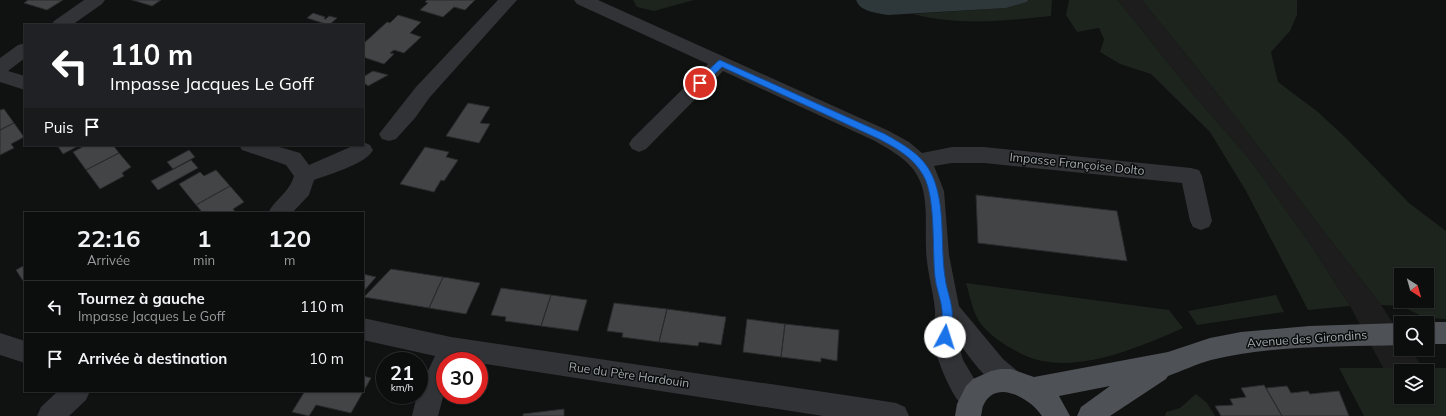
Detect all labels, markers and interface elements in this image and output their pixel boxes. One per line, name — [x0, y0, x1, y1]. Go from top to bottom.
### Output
text: 110 m — [110, 37, 193, 72]
icon: left — [44, 40, 96, 92]
pin — [683, 66, 717, 100]
text: Impasse Jacques Le Goff — [110, 72, 314, 95]
icon: arrive — [689, 72, 711, 94]
icon: arrive — [81, 116, 103, 138]
text: Puis — [44, 118, 73, 137]
street label: Impasse Françoise Dolto — [1009, 149, 1145, 178]
text: 22:16 — [77, 223, 140, 253]
text: 1 — [197, 223, 211, 253]
text: 120 — [268, 223, 311, 253]
text: Arrivée — [87, 252, 130, 268]
text: min — [193, 252, 215, 268]
text: m — [284, 252, 295, 268]
north arrow — [1394, 268, 1434, 308]
map controls — [1394, 268, 1434, 404]
text: Tournez à gauche — [78, 289, 205, 308]
icon: left — [44, 296, 66, 318]
text: 110 m — [300, 297, 344, 316]
text: Impasse Jacques Le Goff — [78, 308, 225, 324]
position arrow — [924, 316, 966, 358]
button: search — [1394, 316, 1434, 356]
street label: Avenue des Girondins — [1246, 327, 1368, 350]
icon: arrive — [44, 348, 66, 370]
text: Arrivée à destination — [78, 349, 227, 368]
text: 10 m — [309, 349, 344, 368]
speed limit sign: 30 — [436, 352, 488, 404]
street label: Rue du Père Hardouin — [568, 359, 690, 390]
text: 21 — [390, 360, 414, 385]
button: layers — [1394, 364, 1434, 404]
text: km/h — [391, 381, 413, 394]

